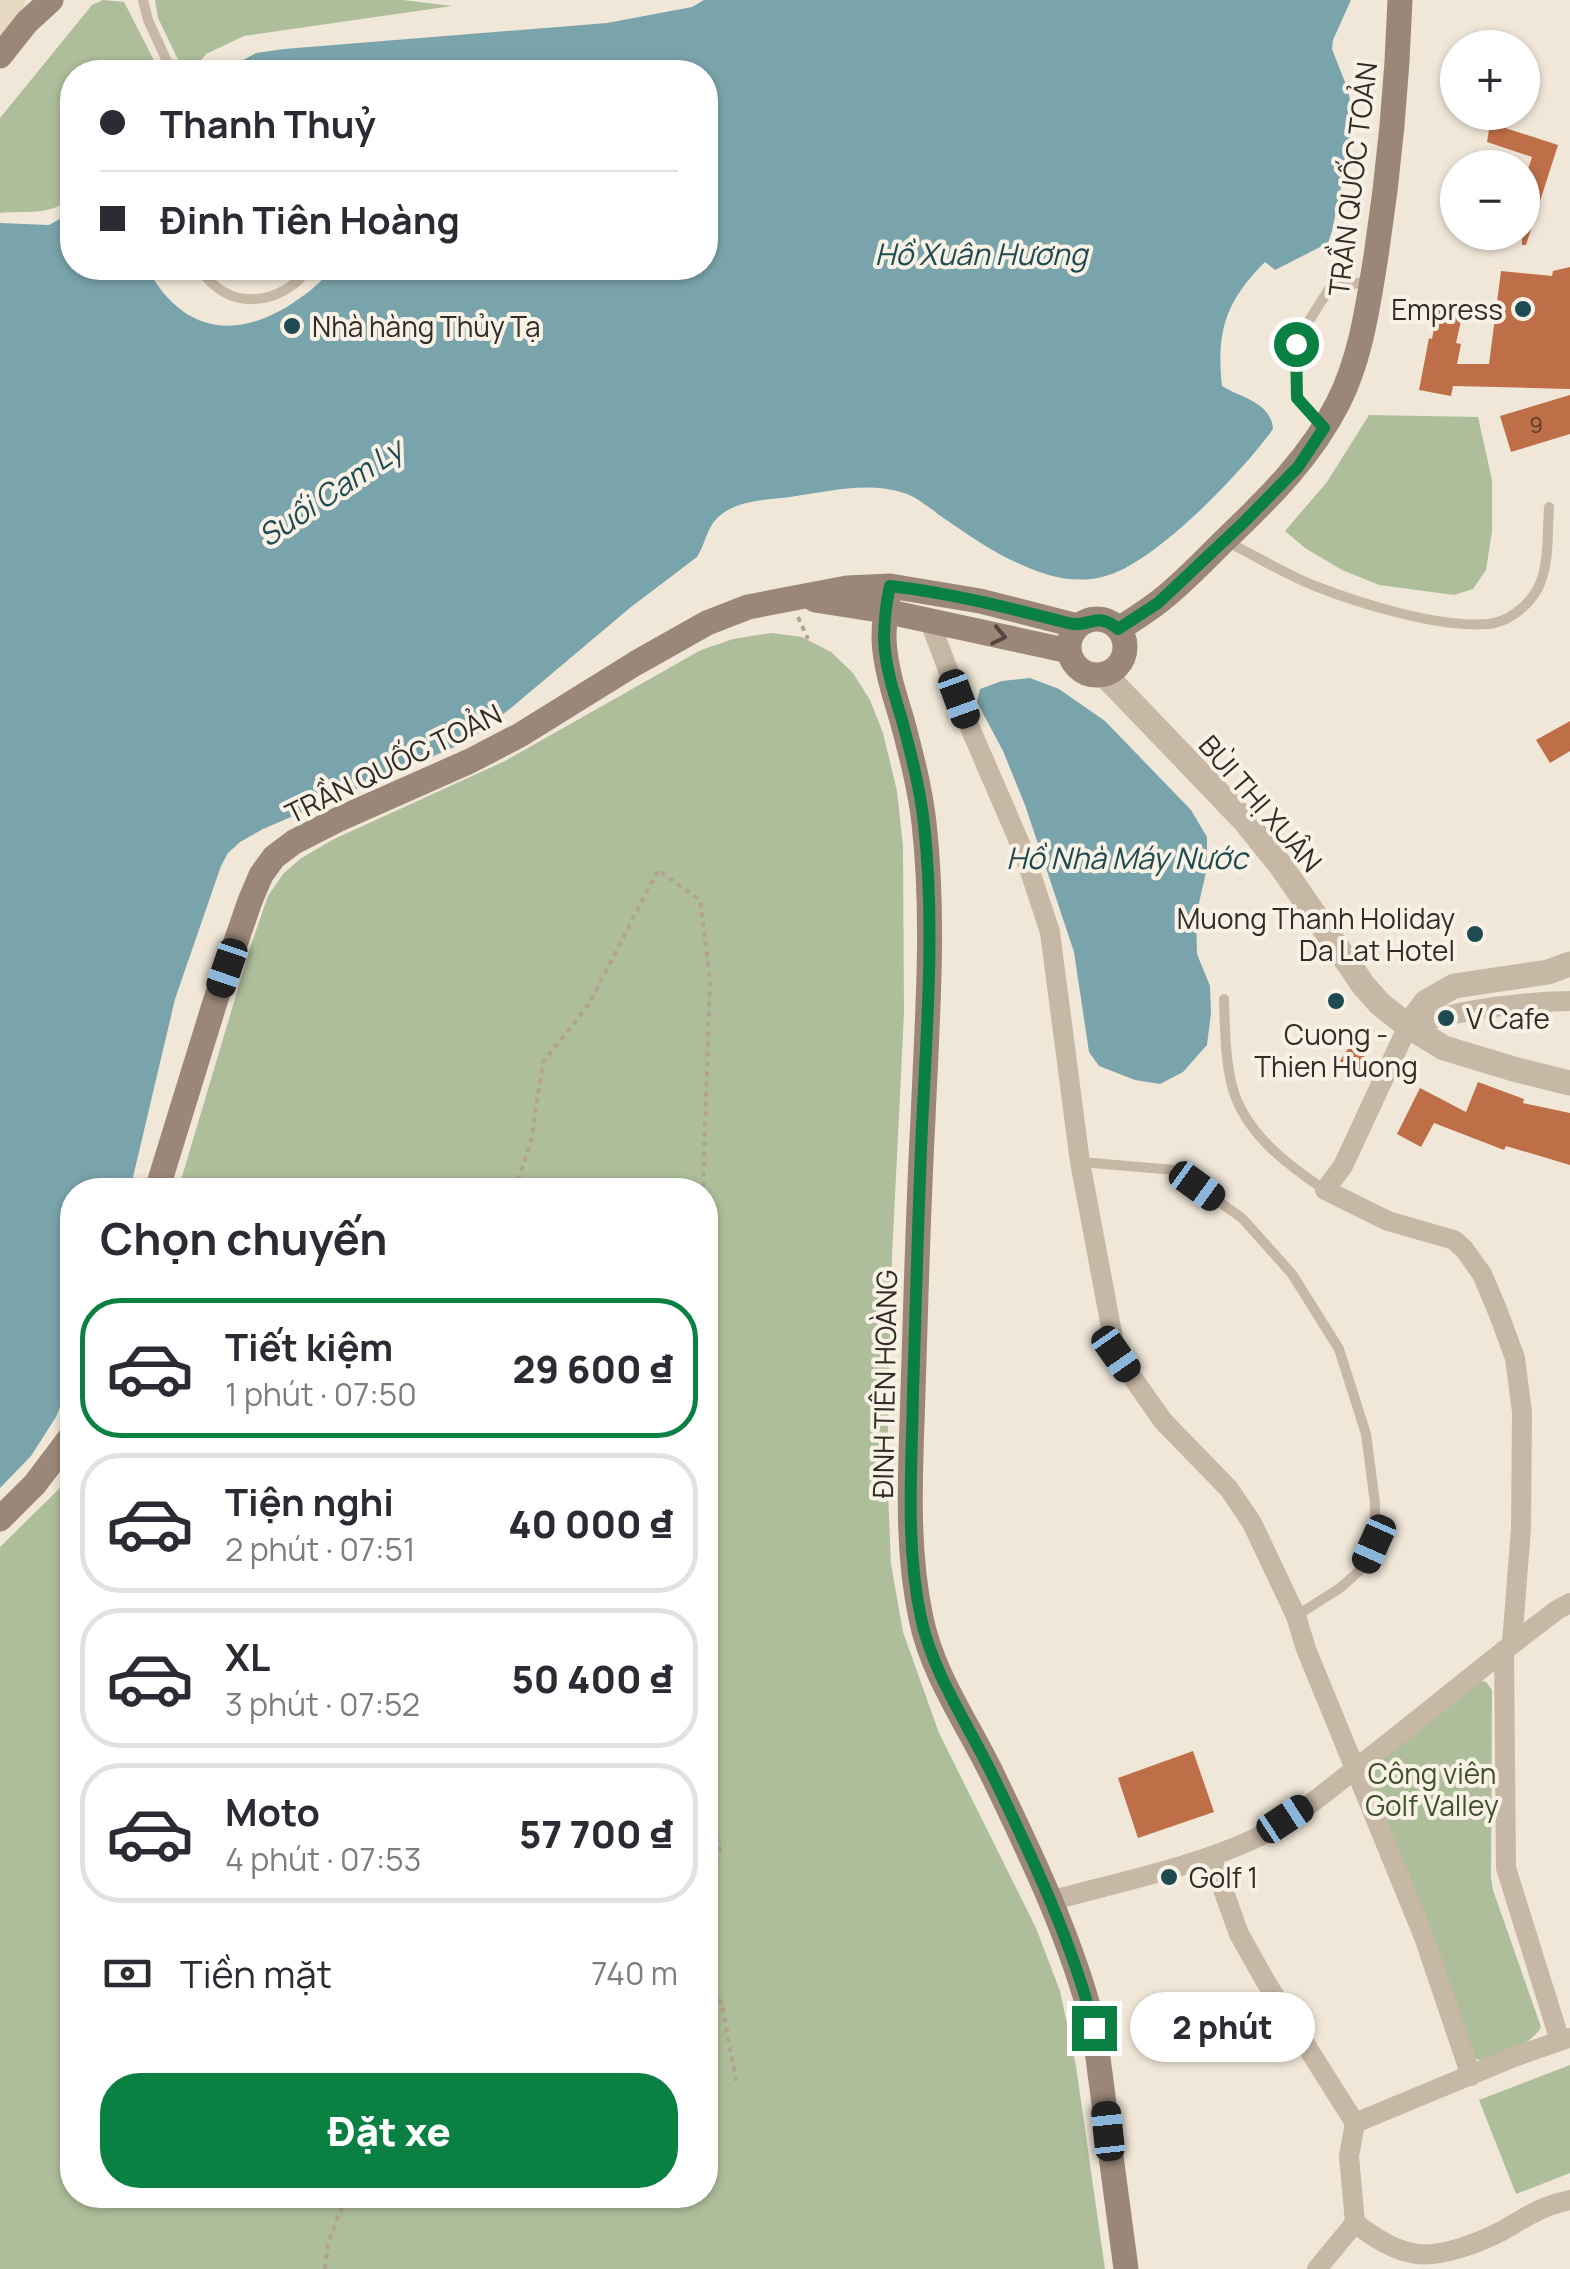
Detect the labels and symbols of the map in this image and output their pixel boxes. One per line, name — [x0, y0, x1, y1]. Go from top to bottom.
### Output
street label: TRẦN QUỐC TOẢN — [1318, 59, 1385, 298]
water label: Hồ Xuân Hương — [875, 233, 1089, 274]
place label: Empress — [1391, 290, 1503, 328]
marker: Empress — [1512, 298, 1534, 320]
place label: Nhà hàng Thủy Tạ — [312, 307, 541, 345]
marker: Nhà hàng Thủy Tạ — [281, 315, 303, 337]
route start — [1274, 322, 1319, 367]
house number: 9 — [1529, 410, 1543, 440]
water label: Suối Cam Ly — [250, 426, 414, 555]
one-way arrow — [990, 625, 1007, 646]
car — [935, 666, 983, 732]
street label: TRẦN QUỐC TOẢN — [278, 693, 507, 832]
street label: BÙI THỊ XUÂN — [1191, 727, 1331, 879]
water label: Hồ Nhà Máy Nước — [1006, 837, 1250, 878]
place label: Muong Thanh Holiday Da Lat Hotel — [1177, 899, 1455, 969]
marker: Muong Thanh Holiday Da Lat Hotel — [1464, 923, 1486, 945]
car — [203, 935, 251, 1001]
marker: Cuong - Thien Huong — [1325, 990, 1347, 1012]
place label: V Cafe — [1466, 999, 1550, 1037]
marker: V Cafe — [1435, 1007, 1457, 1029]
place label: Cuong - Thien Huong — [1254, 1015, 1418, 1085]
car — [1164, 1156, 1230, 1216]
street label: ĐINH TIÊN HOÀNG — [863, 1269, 905, 1499]
car — [1087, 1321, 1145, 1387]
car — [1348, 1510, 1400, 1578]
park label: Công viên Golf Valley — [1365, 1754, 1499, 1824]
car — [1252, 1790, 1318, 1848]
place label: Golf 1 — [1189, 1858, 1258, 1896]
marker: Golf 1 — [1158, 1866, 1180, 1888]
callout: 2 phút — [1129, 1993, 1314, 2063]
route end — [1072, 2006, 1117, 2051]
car — [1090, 2100, 1126, 2162]

